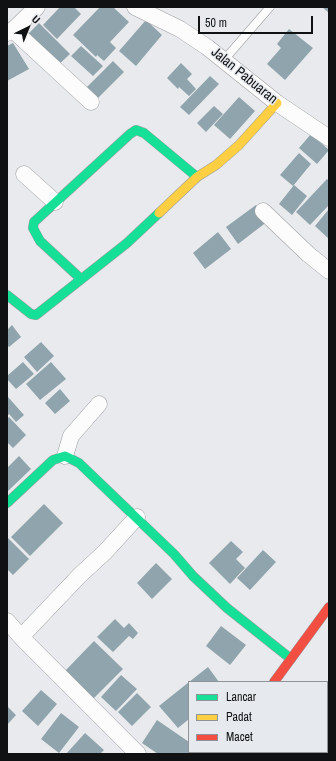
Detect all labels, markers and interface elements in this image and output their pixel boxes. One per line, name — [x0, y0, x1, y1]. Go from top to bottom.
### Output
north arrow — [8, 8, 48, 48]
scale bar — [200, 8, 315, 34]
text: U — [29, 12, 43, 27]
text: 50 m — [205, 15, 227, 31]
street label: Jalan Pabuaran — [207, 44, 281, 108]
legend — [188, 681, 328, 753]
text: Lancar — [226, 689, 256, 705]
text: Padat — [226, 709, 252, 725]
text: Macet — [226, 729, 253, 745]

